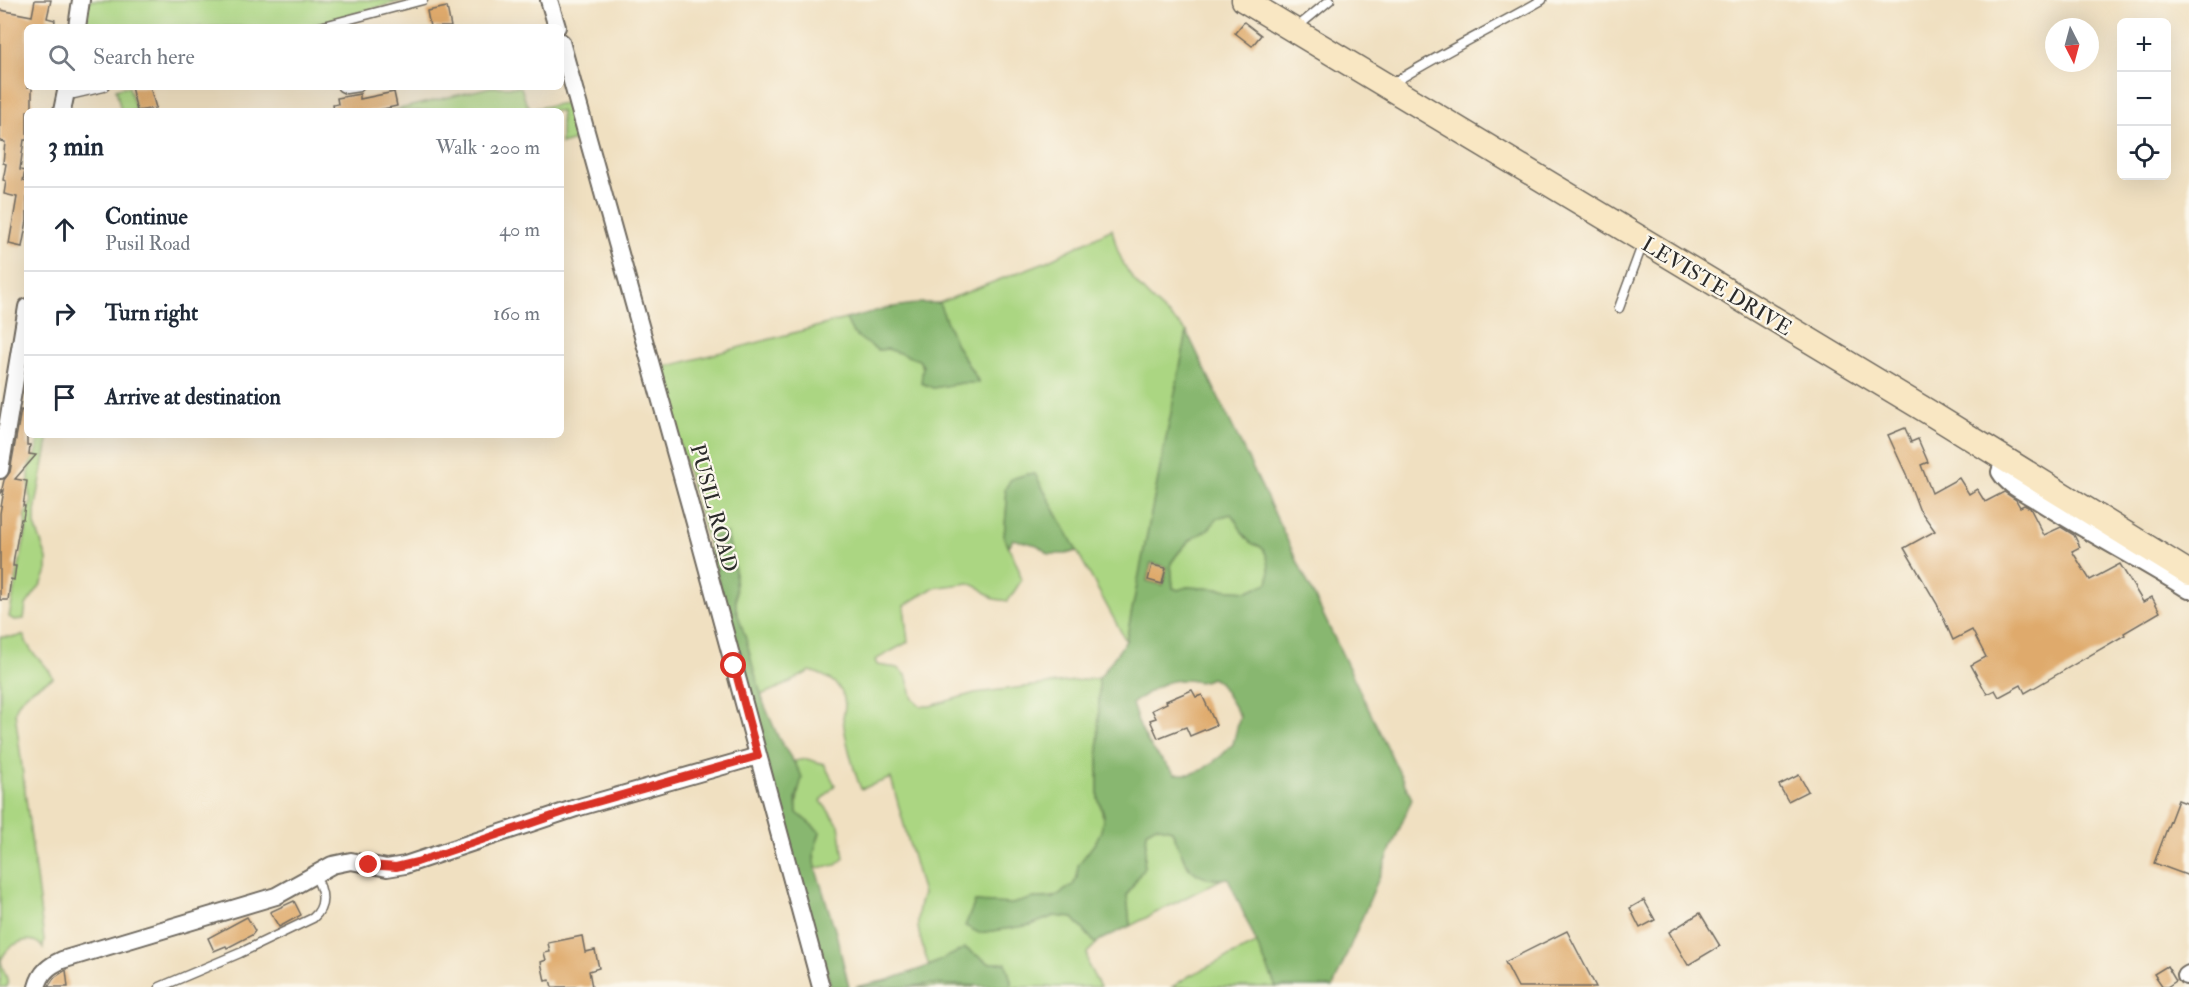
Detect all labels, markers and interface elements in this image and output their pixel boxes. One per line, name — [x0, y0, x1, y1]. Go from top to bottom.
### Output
north arrow — [2045, 18, 2099, 72]
map controls — [2117, 18, 2171, 180]
button: + — [2117, 18, 2171, 72]
search box — [24, 24, 564, 90]
icon: search — [45, 41, 78, 74]
text: Search here — [93, 43, 195, 71]
button: − — [2117, 72, 2171, 126]
button: locate — [2117, 126, 2171, 180]
text: 3 min — [48, 131, 104, 163]
text: Walk · 200 m — [436, 135, 540, 160]
text: Continue — [105, 203, 188, 231]
icon: ahead — [48, 213, 81, 246]
text: 40 m — [499, 217, 540, 242]
text: Pusil Road — [105, 231, 190, 256]
street label: LEVISTE DRIVE — [1637, 231, 1797, 342]
icon: right — [48, 297, 81, 330]
text: Turn right — [105, 299, 198, 327]
text: 160 m — [493, 301, 540, 326]
icon: arrive — [48, 381, 81, 414]
text: Arrive at destination — [105, 383, 281, 411]
street label: PUSIL ROAD — [683, 441, 744, 575]
route start — [720, 652, 746, 678]
route end — [355, 851, 381, 877]

